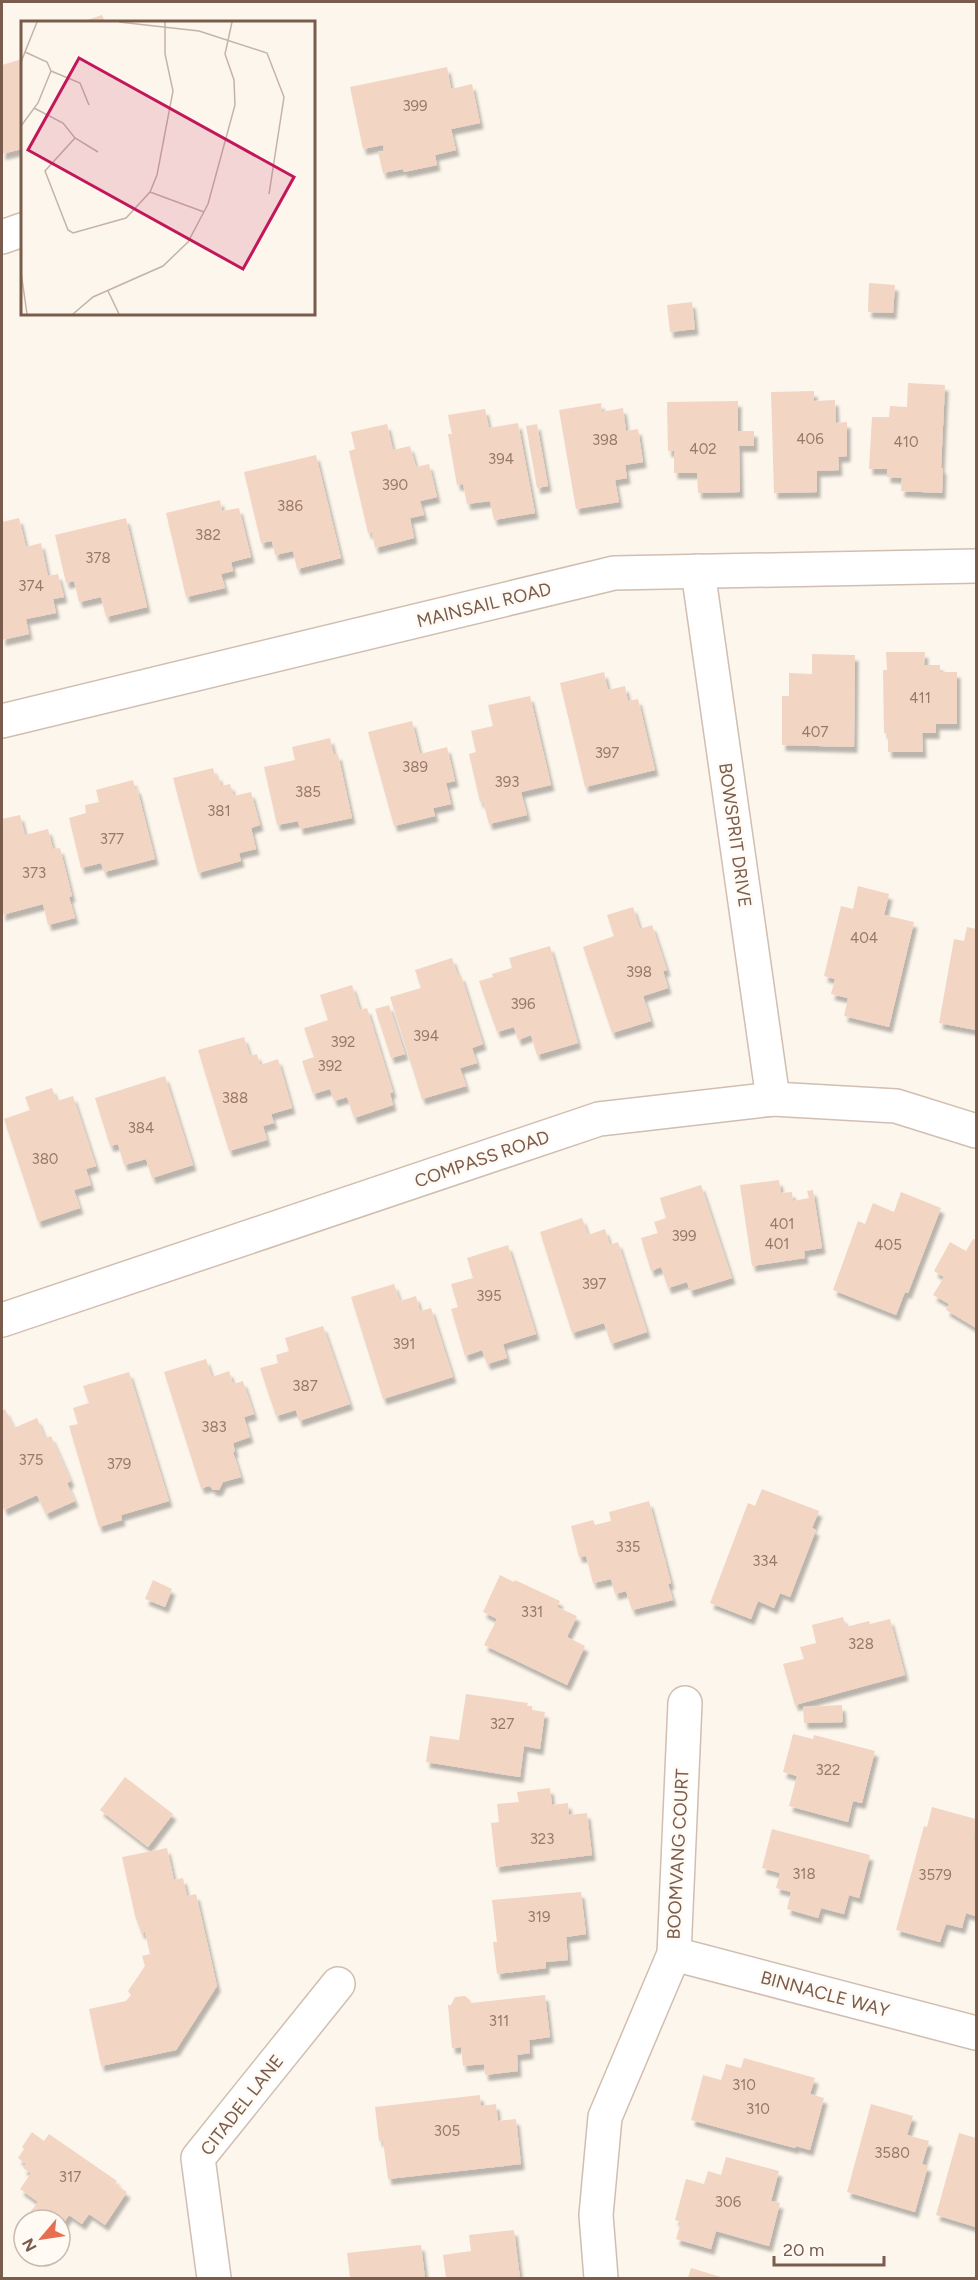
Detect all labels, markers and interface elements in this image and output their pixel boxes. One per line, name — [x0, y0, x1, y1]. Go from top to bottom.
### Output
inset map — [21, 21, 315, 315]
house number: 399 — [402, 97, 428, 115]
house number: 406 — [796, 430, 824, 448]
house number: 398 — [592, 431, 618, 449]
house number: 410 — [893, 433, 919, 451]
house number: 402 — [689, 440, 717, 458]
house number: 394 — [488, 450, 514, 468]
house number: 390 — [382, 476, 408, 494]
house number: 386 — [277, 497, 303, 515]
house number: 382 — [195, 526, 221, 544]
house number: 378 — [85, 549, 111, 567]
house number: 374 — [18, 577, 44, 595]
street label: MAINSAIL ROAD — [414, 578, 554, 632]
house number: 411 — [909, 689, 931, 707]
house number: 407 — [802, 723, 829, 741]
house number: 397 — [595, 744, 619, 762]
house number: 389 — [402, 758, 428, 776]
street label: BOWSPRIT DRIVE — [714, 761, 756, 909]
house number: 393 — [495, 773, 519, 791]
house number: 385 — [295, 783, 321, 801]
house number: 381 — [207, 802, 231, 820]
house number: 377 — [100, 830, 124, 848]
house number: 373 — [22, 864, 46, 882]
house number: 404 — [850, 929, 878, 947]
house number: 398 — [626, 963, 652, 981]
house number: 396 — [510, 995, 536, 1013]
house number: 394 — [413, 1027, 439, 1045]
house number: 392 — [330, 1033, 356, 1051]
house number: 392 — [317, 1057, 343, 1075]
house number: 388 — [222, 1089, 248, 1107]
house number: 384 — [128, 1119, 154, 1137]
street label: COMPASS ROAD — [412, 1126, 552, 1192]
house number: 380 — [32, 1150, 59, 1168]
house number: 401 — [769, 1215, 795, 1233]
house number: 399 — [671, 1227, 697, 1245]
house number: 401 — [764, 1235, 790, 1253]
house number: 405 — [874, 1236, 902, 1254]
house number: 397 — [582, 1275, 606, 1293]
house number: 395 — [476, 1287, 502, 1305]
house number: 391 — [393, 1335, 415, 1353]
house number: 387 — [292, 1377, 318, 1395]
house number: 383 — [201, 1418, 227, 1436]
house number: 375 — [19, 1451, 43, 1469]
house number: 379 — [107, 1455, 131, 1473]
house number: 335 — [616, 1538, 640, 1556]
house number: 334 — [752, 1552, 778, 1570]
house number: 331 — [521, 1603, 543, 1621]
house number: 328 — [848, 1635, 874, 1653]
house number: 327 — [490, 1715, 514, 1733]
house number: 322 — [816, 1761, 840, 1779]
street label: BOOMVANG COURT — [663, 1768, 693, 1940]
house number: 323 — [530, 1830, 554, 1848]
house number: 318 — [792, 1865, 816, 1883]
house number: 3579 — [918, 1866, 952, 1884]
house number: 319 — [528, 1908, 550, 1926]
street label: BINNACLE WAY — [758, 1966, 892, 2022]
house number: 311 — [489, 2012, 509, 2030]
street label: CITADEL LANE — [196, 2050, 288, 2160]
house number: 310 — [732, 2076, 756, 2094]
house number: 310 — [746, 2100, 770, 2118]
house number: 305 — [434, 2122, 460, 2140]
house number: 3580 — [874, 2144, 910, 2162]
house number: 317 — [59, 2168, 81, 2186]
house number: 306 — [715, 2193, 742, 2211]
north arrow — [12, 2208, 72, 2268]
scale bar — [774, 2229, 884, 2267]
text: N — [18, 2235, 41, 2255]
text: 20 m — [783, 2239, 824, 2261]

